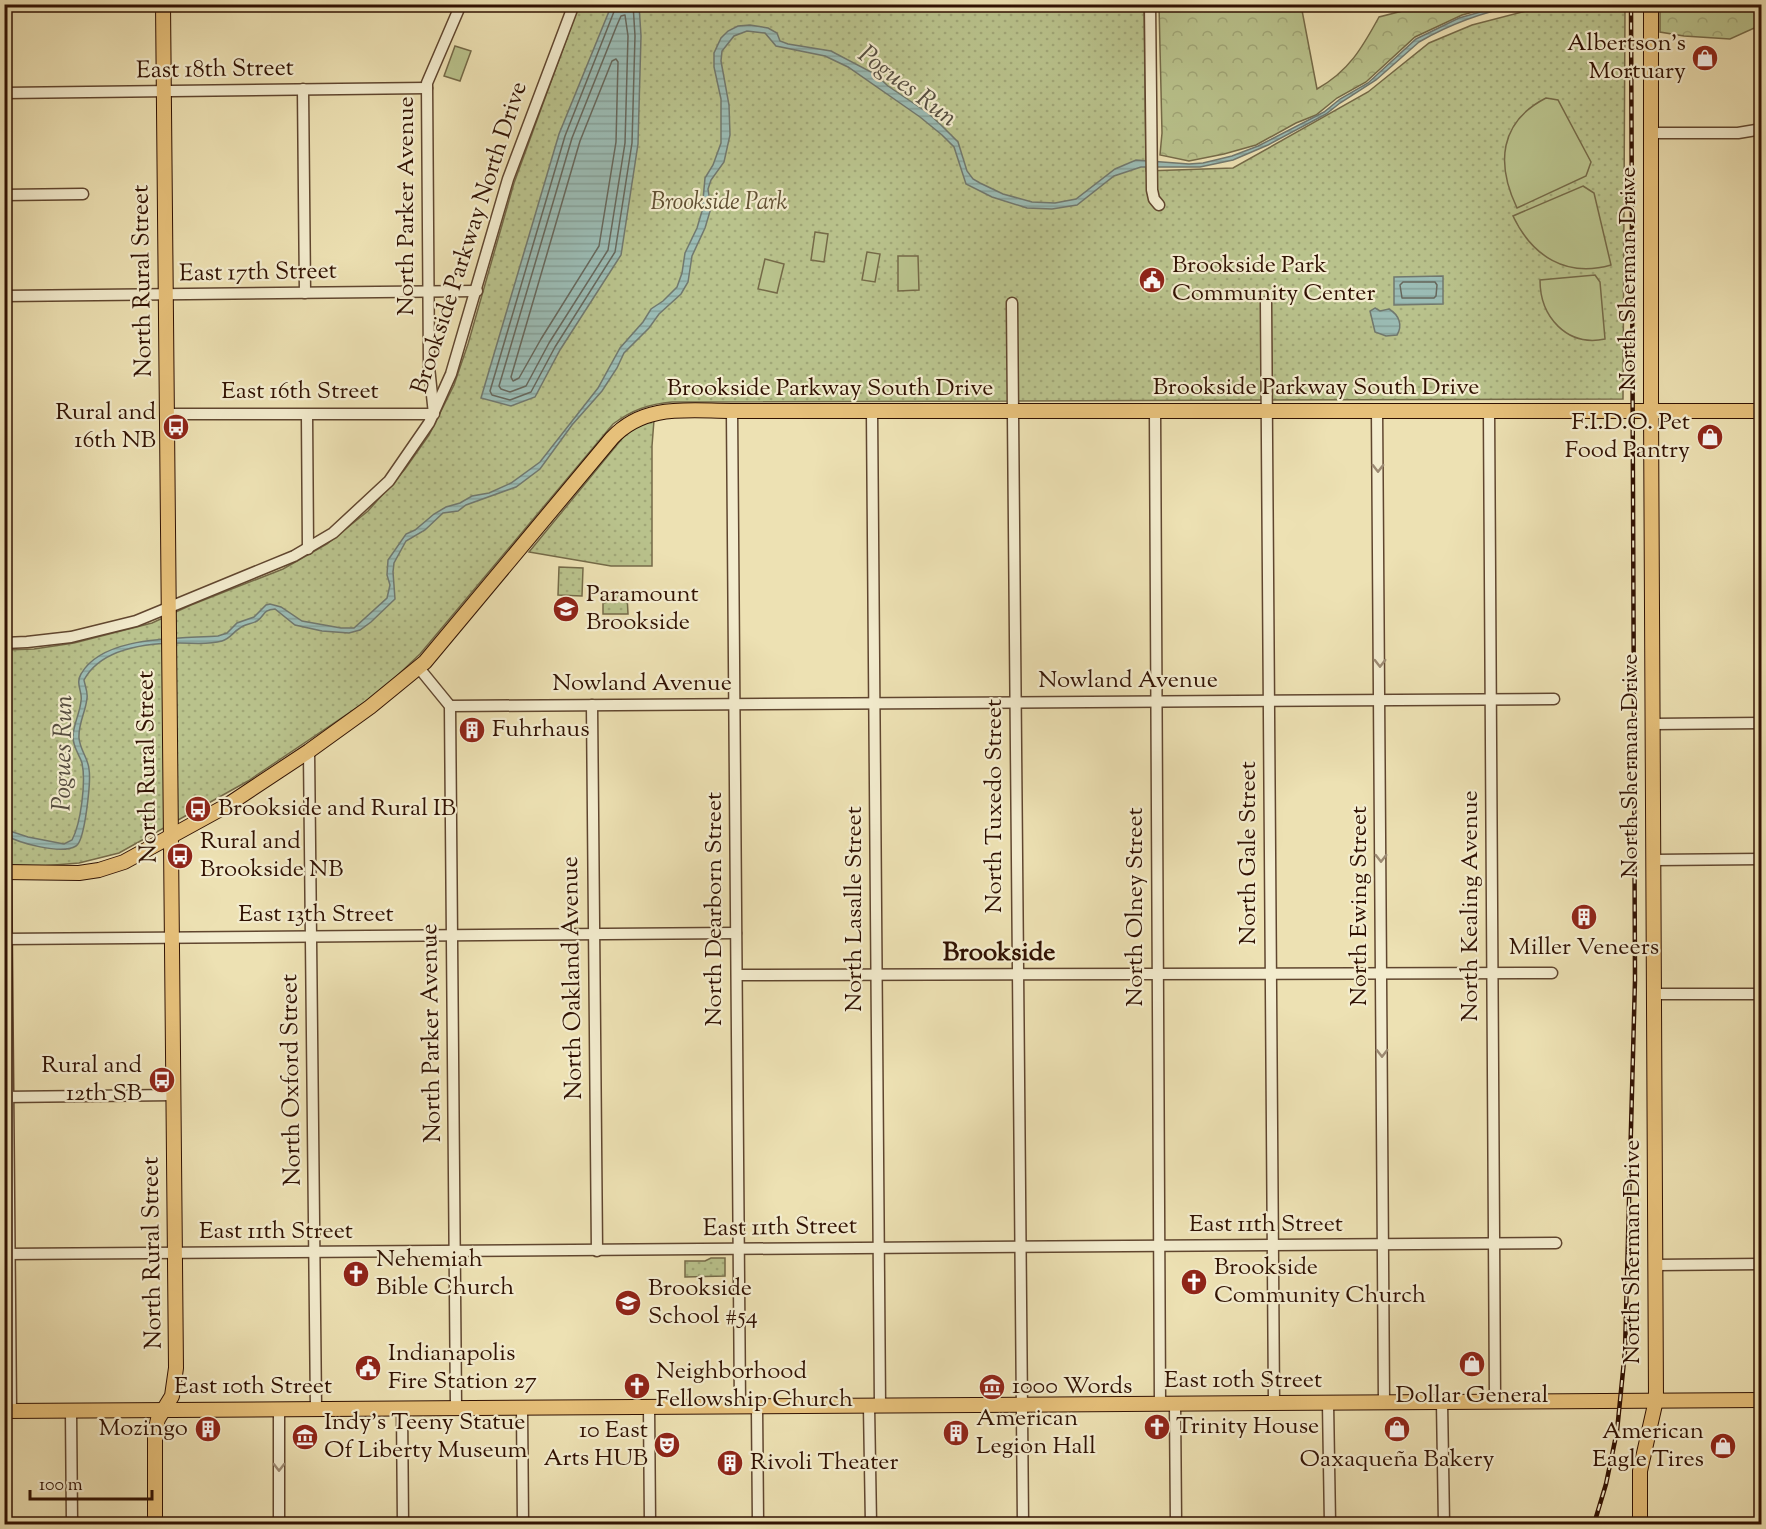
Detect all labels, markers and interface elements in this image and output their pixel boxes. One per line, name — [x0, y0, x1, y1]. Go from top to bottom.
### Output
place label: Albertson's Mortuary — [1567, 27, 1686, 89]
water label: Pogues Run — [849, 37, 965, 137]
shop icon: Albertson's Mortuary — [1690, 43, 1720, 73]
street label: East 18th Street — [136, 52, 294, 88]
street label: Brookside Parkway North Drive — [403, 78, 537, 398]
street label: North Parker Avenue — [390, 96, 424, 316]
street label: North Sherman Drive — [1612, 167, 1646, 391]
street label: North Rural Street — [124, 184, 162, 378]
park label: Brookside Park — [651, 186, 788, 220]
place label: Brookside Park Community Center — [1172, 249, 1375, 311]
street label: East 17th Street — [179, 255, 337, 291]
public building icon: Brookside Park Community Center — [1137, 265, 1167, 295]
street label: Brookside Parkway South Drive — [1153, 371, 1479, 405]
street label: Brookside Parkway South Drive — [667, 372, 993, 406]
street label: East 16th Street — [221, 375, 379, 409]
place label: Rural and 16th NB — [55, 396, 156, 458]
place label: F.I.D.O. Pet Food Pantry — [1565, 406, 1690, 468]
bus stop icon: Rural and 16th NB — [161, 412, 191, 442]
shop icon: F.I.D.O. Pet Food Pantry — [1695, 422, 1725, 452]
one-way arrow — [1372, 464, 1384, 473]
place label: Paramount Brookside — [586, 578, 699, 640]
school or university icon: Paramount Brookside — [551, 594, 581, 624]
street label: North Sherman Drive — [1614, 654, 1648, 878]
one-way arrow — [1374, 659, 1386, 668]
street label: Nowland Avenue — [1038, 664, 1218, 698]
street label: Nowland Avenue — [552, 667, 732, 701]
street label: North Rural Street — [129, 670, 167, 864]
water label: Pogues Run — [44, 694, 84, 811]
street label: North Tuxedo Street — [978, 699, 1012, 913]
place label: Fuhrhaus — [492, 713, 590, 747]
building icon: Fuhrhaus — [457, 715, 487, 745]
street label: North Gale Street — [1232, 761, 1266, 945]
street label: North Kealing Avenue — [1454, 790, 1488, 1022]
place label: Brookside and Rural IB — [218, 792, 456, 826]
street label: North Dearborn Street — [698, 792, 732, 1026]
bus stop icon: Brookside and Rural IB — [183, 794, 213, 824]
street label: North Lasalle Street — [838, 806, 872, 1012]
street label: North Ewing Street — [1343, 806, 1377, 1006]
street label: North Olney Street — [1119, 807, 1153, 1007]
place label: Rural and Brookside NB — [200, 825, 343, 887]
bus stop icon: Rural and Brookside NB — [165, 841, 195, 871]
one-way arrow — [1375, 854, 1387, 863]
street label: North Oakland Avenue — [554, 856, 592, 1100]
street label: East 13th Street — [238, 898, 394, 932]
building icon: Miller Veneers — [1569, 902, 1599, 932]
street label: North Parker Avenue — [413, 923, 451, 1143]
place label: Miller Veneers — [1509, 931, 1659, 965]
district label: Brookside — [943, 935, 1055, 972]
street label: North Oxford Street — [273, 974, 311, 1186]
place label: Rural and 12th SB — [41, 1049, 142, 1111]
one-way arrow — [1376, 1049, 1388, 1058]
bus stop icon: Rural and 12th SB — [147, 1065, 177, 1095]
street label: North Sherman Drive — [1616, 1140, 1650, 1364]
street label: North Rural Street — [134, 1156, 172, 1350]
street label: East 11th Street — [1189, 1208, 1343, 1242]
street label: East 11th Street — [703, 1210, 857, 1246]
street label: East 11th Street — [199, 1215, 353, 1249]
place label: Nehemiah Bible Church — [376, 1243, 514, 1305]
place label: Brookside Community Church — [1214, 1251, 1426, 1313]
church icon: Nehemiah Bible Church — [341, 1259, 371, 1289]
church icon: Brookside Community Church — [1179, 1267, 1209, 1297]
place label: Brookside School #54 — [648, 1272, 758, 1334]
school or university icon: Brookside School #54 — [613, 1288, 643, 1318]
place label: Indianapolis Fire Station 27 — [388, 1337, 537, 1399]
shop icon: Dollar General — [1457, 1349, 1487, 1379]
public building icon: Indianapolis Fire Station 27 — [353, 1353, 383, 1383]
place label: Neighborhood Fellowship Church — [656, 1355, 853, 1417]
street label: East 10th Street — [1164, 1364, 1322, 1398]
street label: East 10th Street — [174, 1370, 332, 1404]
place label: 1000 Words — [1012, 1370, 1133, 1404]
church icon: Neighborhood Fellowship Church — [622, 1371, 652, 1401]
museum icon: 1000 Words — [977, 1372, 1007, 1402]
place label: Dollar General — [1396, 1379, 1549, 1413]
place label: American Legion Hall — [976, 1402, 1096, 1464]
place label: Indy's Teeny Statue Of Liberty Museum — [324, 1406, 527, 1468]
place label: Trinity House — [1176, 1410, 1319, 1444]
place label: Mozingo — [99, 1412, 188, 1446]
church icon: Trinity House — [1142, 1412, 1172, 1442]
building icon: Mozingo — [193, 1414, 223, 1444]
place label: 10 East Arts HUB — [544, 1414, 648, 1476]
shop icon: Oaxaqueña Bakery — [1382, 1414, 1412, 1444]
place label: American Eagle Tires — [1592, 1415, 1704, 1477]
building icon: American Legion Hall — [941, 1418, 971, 1448]
museum icon: Indy's Teeny Statue Of Liberty Museum — [290, 1422, 320, 1452]
theatre icon: 10 East Arts HUB — [652, 1430, 682, 1460]
shop icon: American Eagle Tires — [1708, 1431, 1738, 1461]
place label: Oaxaqueña Bakery — [1300, 1443, 1494, 1477]
place label: Rivoli Theater — [750, 1446, 899, 1480]
building icon: Rivoli Theater — [715, 1448, 745, 1478]
scale bar — [30, 1463, 152, 1501]
one-way arrow — [273, 1463, 285, 1472]
text: 100 m — [39, 1473, 83, 1499]

